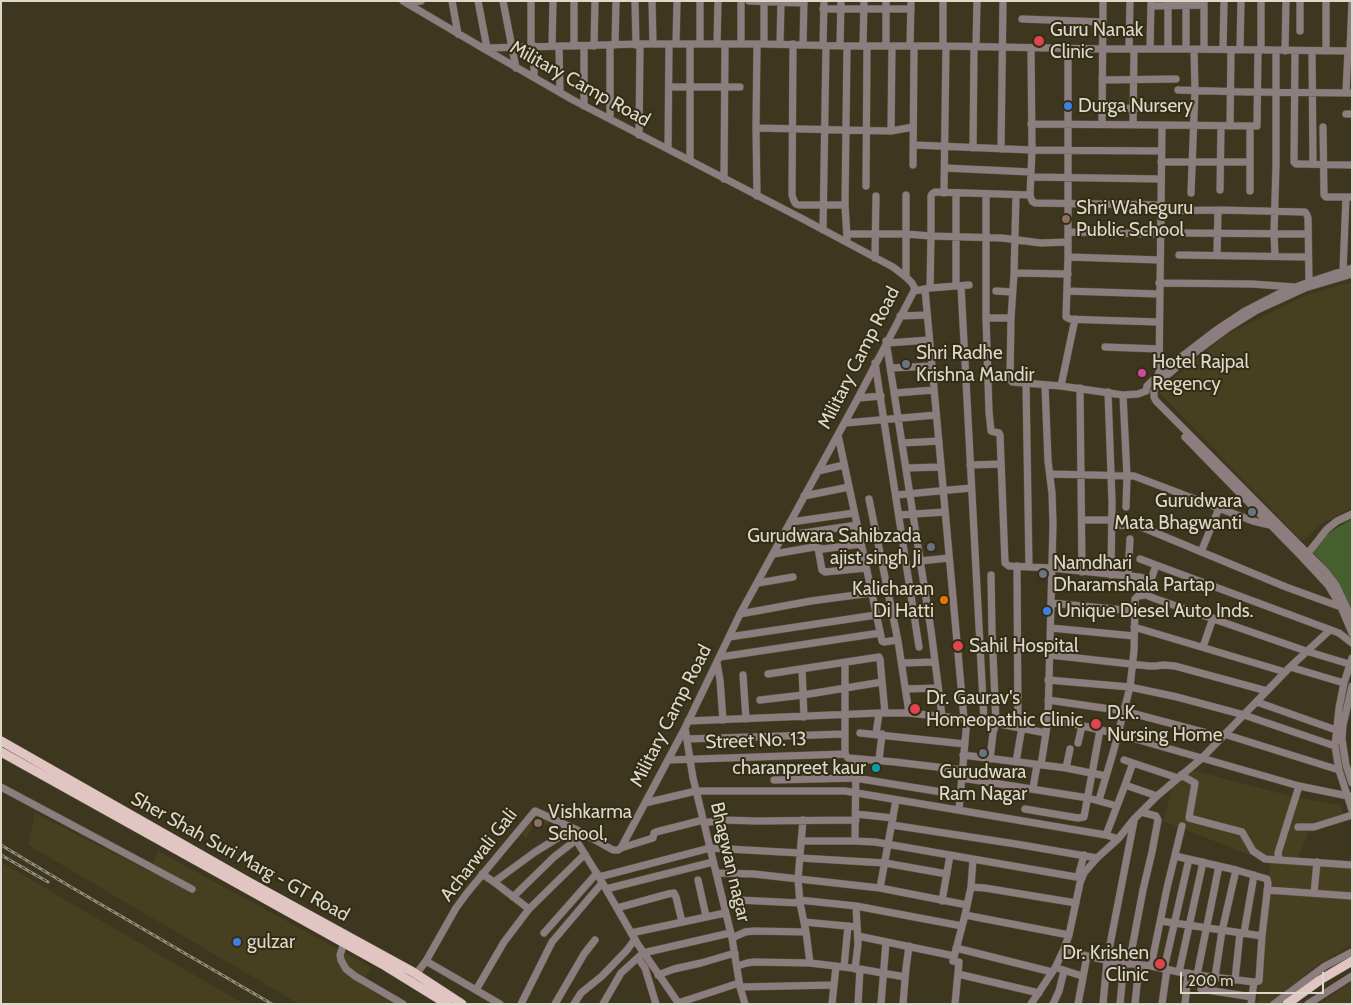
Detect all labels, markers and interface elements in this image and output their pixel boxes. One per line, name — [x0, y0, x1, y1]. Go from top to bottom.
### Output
place label: Guru Nanak Clinic — [1050, 19, 1143, 63]
marker: Guru Nanak Clinic — [1032, 34, 1046, 48]
street label: Military Camp Road — [506, 36, 654, 132]
place label: Durga Nursery — [1078, 95, 1193, 117]
marker: Durga Nursery — [1062, 100, 1074, 112]
place label: Shri Waheguru Public School — [1076, 197, 1193, 241]
marker: Shri Waheguru Public School — [1060, 213, 1072, 225]
street label: Military Camp Road — [813, 283, 905, 433]
place label: Shri Radhe Krishna Mandir — [916, 342, 1035, 386]
place label: Hotel Rajpal Regency — [1152, 351, 1249, 395]
marker: Shri Radhe Krishna Mandir — [900, 358, 912, 370]
marker: Hotel Rajpal Regency — [1136, 367, 1148, 379]
place label: Gurudwara Mata Bhagwanti — [1114, 490, 1242, 534]
marker: Gurudwara Mata Bhagwanti — [1246, 506, 1258, 518]
place label: Gurudwara Sahibzada ajist singh Ji — [747, 525, 921, 569]
marker: Gurudwara Sahibzada ajist singh Ji — [925, 541, 937, 553]
place label: Namdhari Dharamshala Partap — [1053, 552, 1215, 596]
marker: Namdhari Dharamshala Partap — [1037, 568, 1049, 580]
place label: Kalicharan Di Hatti — [852, 578, 934, 622]
marker: Kalicharan Di Hatti — [938, 594, 950, 606]
place label: Unique Diesel Auto Inds. — [1057, 600, 1254, 622]
marker: Unique Diesel Auto Inds. — [1041, 605, 1053, 617]
place label: Sahil Hospital — [969, 635, 1078, 657]
marker: Sahil Hospital — [951, 639, 965, 653]
street label: Military Camp Road — [625, 641, 717, 791]
place label: Dr. Gaurav's Homeopathic Clinic — [926, 687, 1083, 731]
marker: Dr. Gaurav's Homeopathic Clinic — [908, 702, 922, 716]
place label: D.K. Nursing Home — [1107, 702, 1222, 746]
marker: D.K. Nursing Home — [1089, 717, 1103, 731]
street label: Street No. 13 — [705, 728, 807, 754]
marker: Gurudwara Ram Nagar — [977, 747, 989, 759]
place label: charanpreet kaur — [732, 757, 866, 779]
place label: Gurudwara Ram Nagar — [939, 761, 1027, 805]
marker: charanpreet kaur — [870, 762, 882, 774]
street label: Sher Shah Suri Marg - GT Road — [127, 787, 353, 927]
street label: Bhagwan nagar — [705, 800, 755, 924]
place label: Vishkarma School, — [548, 801, 632, 845]
street label: Acharwali Gali — [436, 804, 522, 906]
marker: Vishkarma School, — [532, 817, 544, 829]
place label: gulzar — [247, 931, 295, 953]
marker: gulzar — [231, 936, 243, 948]
place label: Dr. Krishen Clinic — [1062, 942, 1149, 986]
marker: Dr. Krishen Clinic — [1153, 957, 1167, 971]
scale bar — [1183, 962, 1327, 994]
text: 200 m — [1188, 972, 1233, 990]

